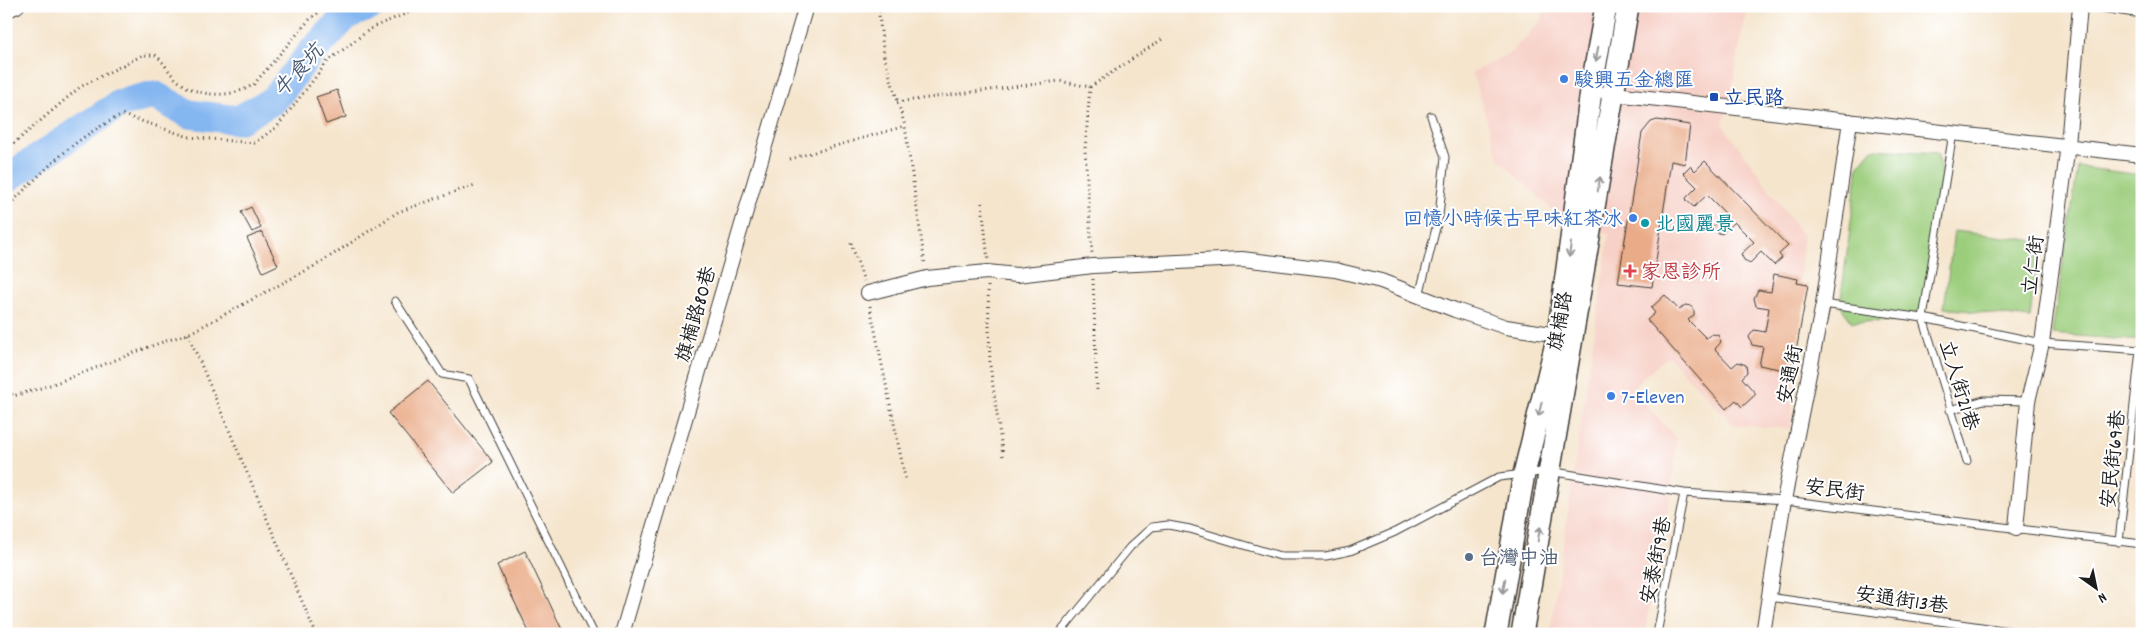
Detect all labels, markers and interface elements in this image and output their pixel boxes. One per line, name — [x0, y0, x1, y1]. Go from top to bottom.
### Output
water label: 牛食坑 — [268, 37, 334, 105]
one-way arrow — [1592, 46, 1602, 62]
place label: 駿興五金總匯 — [1574, 68, 1694, 96]
marker: 駿興五金總匯 — [1558, 73, 1570, 85]
place label: 立民路 — [1724, 86, 1785, 114]
marker: 立民路 — [1708, 91, 1720, 103]
one-way arrow — [1595, 176, 1605, 192]
place label: 回憶小時候古早味紅茶冰 — [1403, 207, 1623, 235]
marker: 回憶小時候古早味紅茶冰 — [1627, 212, 1639, 224]
place label: 北國麗景 — [1655, 212, 1735, 240]
marker: 北國麗景 — [1639, 217, 1651, 229]
street label: 立仁街 — [2017, 234, 2053, 297]
one-way arrow — [1564, 241, 1574, 257]
place label: 家恩診所 — [1641, 260, 1721, 288]
street label: 旗楠路80巷 — [671, 262, 725, 366]
marker: 家恩診所 — [1623, 264, 1637, 278]
street label: 旗楠路 — [1543, 289, 1581, 353]
street label: 立人街21巷 — [1930, 337, 1984, 435]
street label: 安通街 — [1772, 342, 1811, 407]
place label: 7-Eleven — [1621, 385, 1685, 413]
marker: 7-Eleven — [1605, 390, 1617, 402]
one-way arrow — [1535, 401, 1544, 417]
street label: 安民街69巷 — [2096, 408, 2134, 510]
street label: 安民街 — [1803, 474, 1866, 510]
street label: 安泰街9巷 — [1636, 513, 1680, 607]
one-way arrow — [1534, 526, 1544, 542]
place label: 台灣中油 — [1479, 546, 1559, 574]
marker: 台灣中油 — [1463, 551, 1475, 563]
north arrow — [2070, 562, 2120, 612]
one-way arrow — [1499, 577, 1509, 593]
street label: 安通街13巷 — [1853, 582, 1951, 622]
text: N — [2094, 587, 2110, 608]

